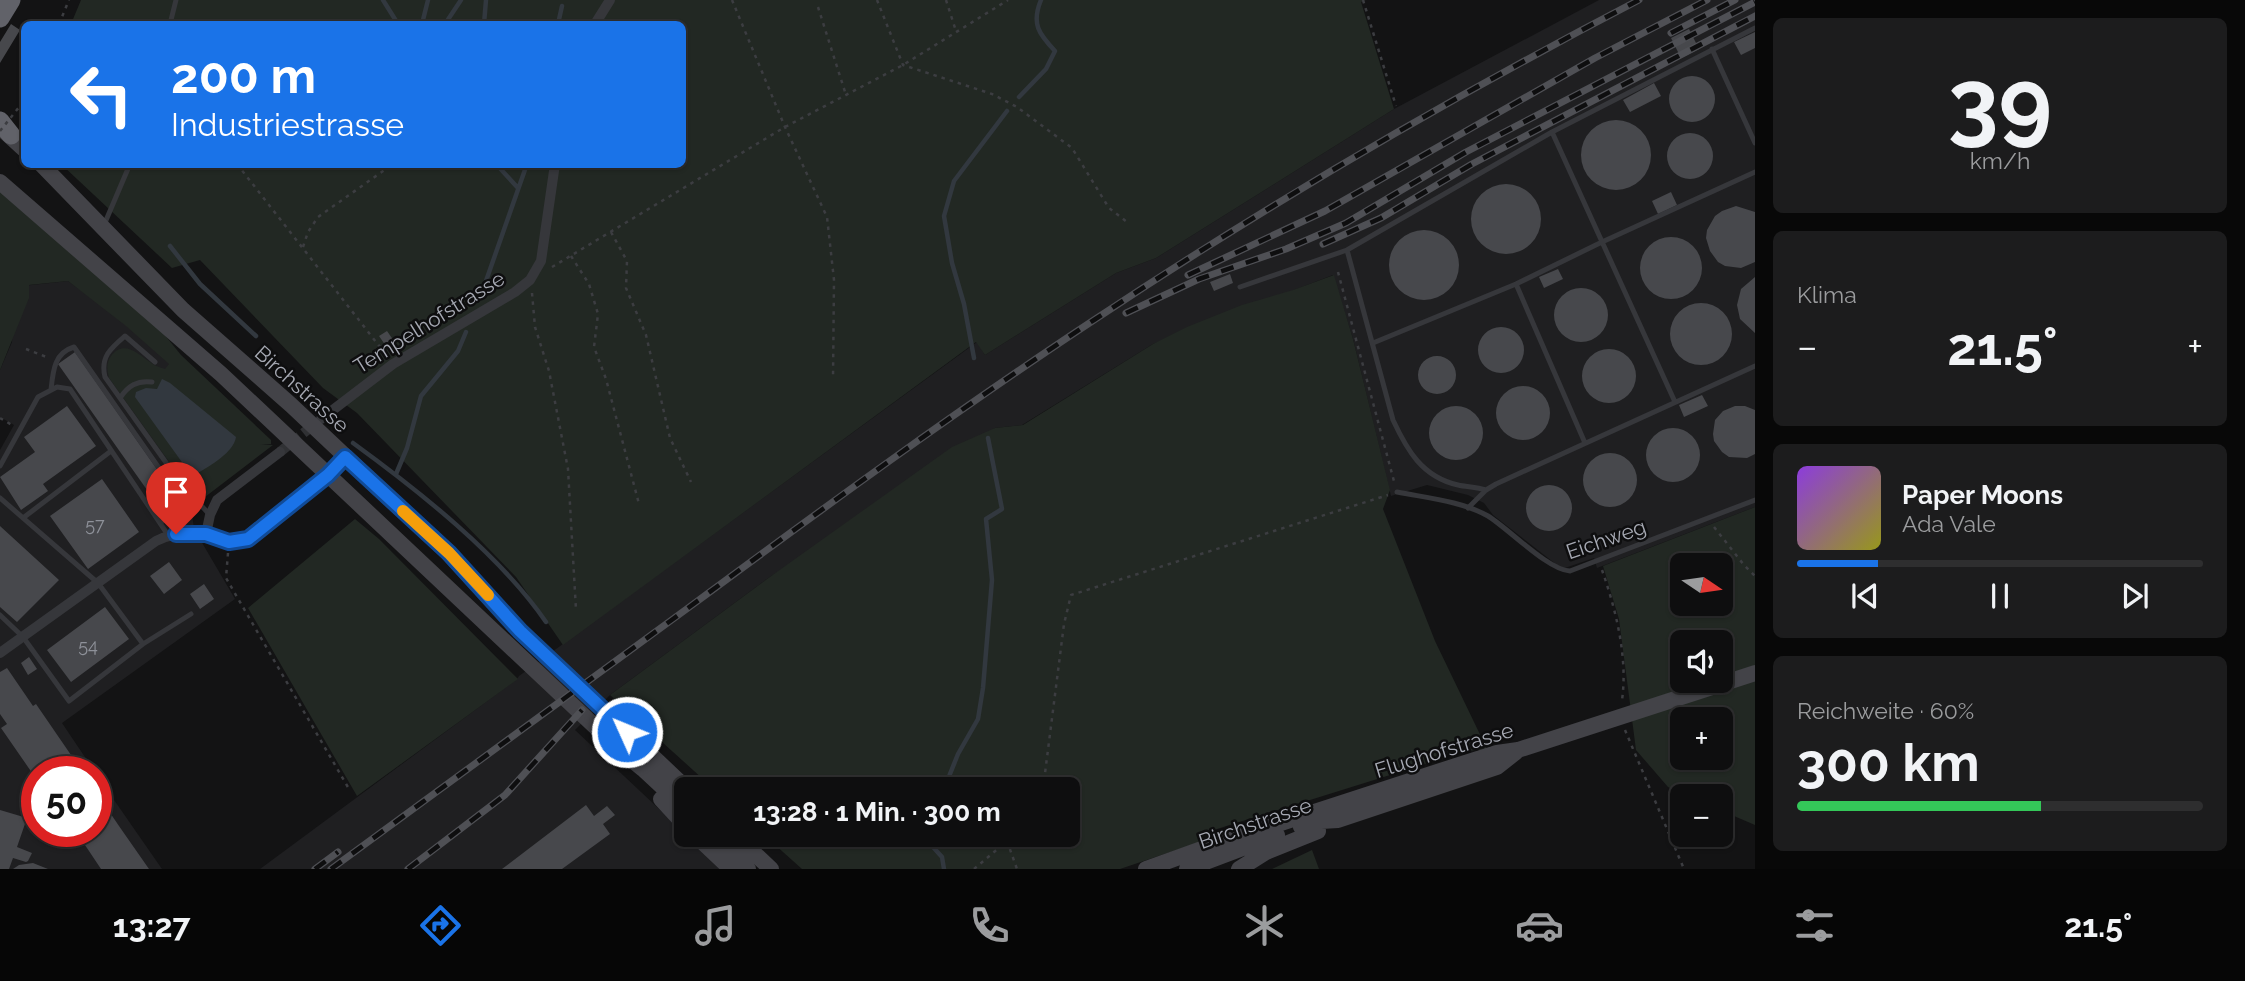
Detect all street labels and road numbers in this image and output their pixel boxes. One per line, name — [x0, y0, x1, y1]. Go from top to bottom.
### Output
street label: Tempelhofstrasse — [349, 266, 509, 378]
street label: Birchstrasse — [250, 340, 354, 438]
street label: Eichweg — [1563, 514, 1649, 564]
street label: Flughofstrasse — [1372, 717, 1516, 783]
street label: Birchstrasse — [1195, 792, 1315, 854]

